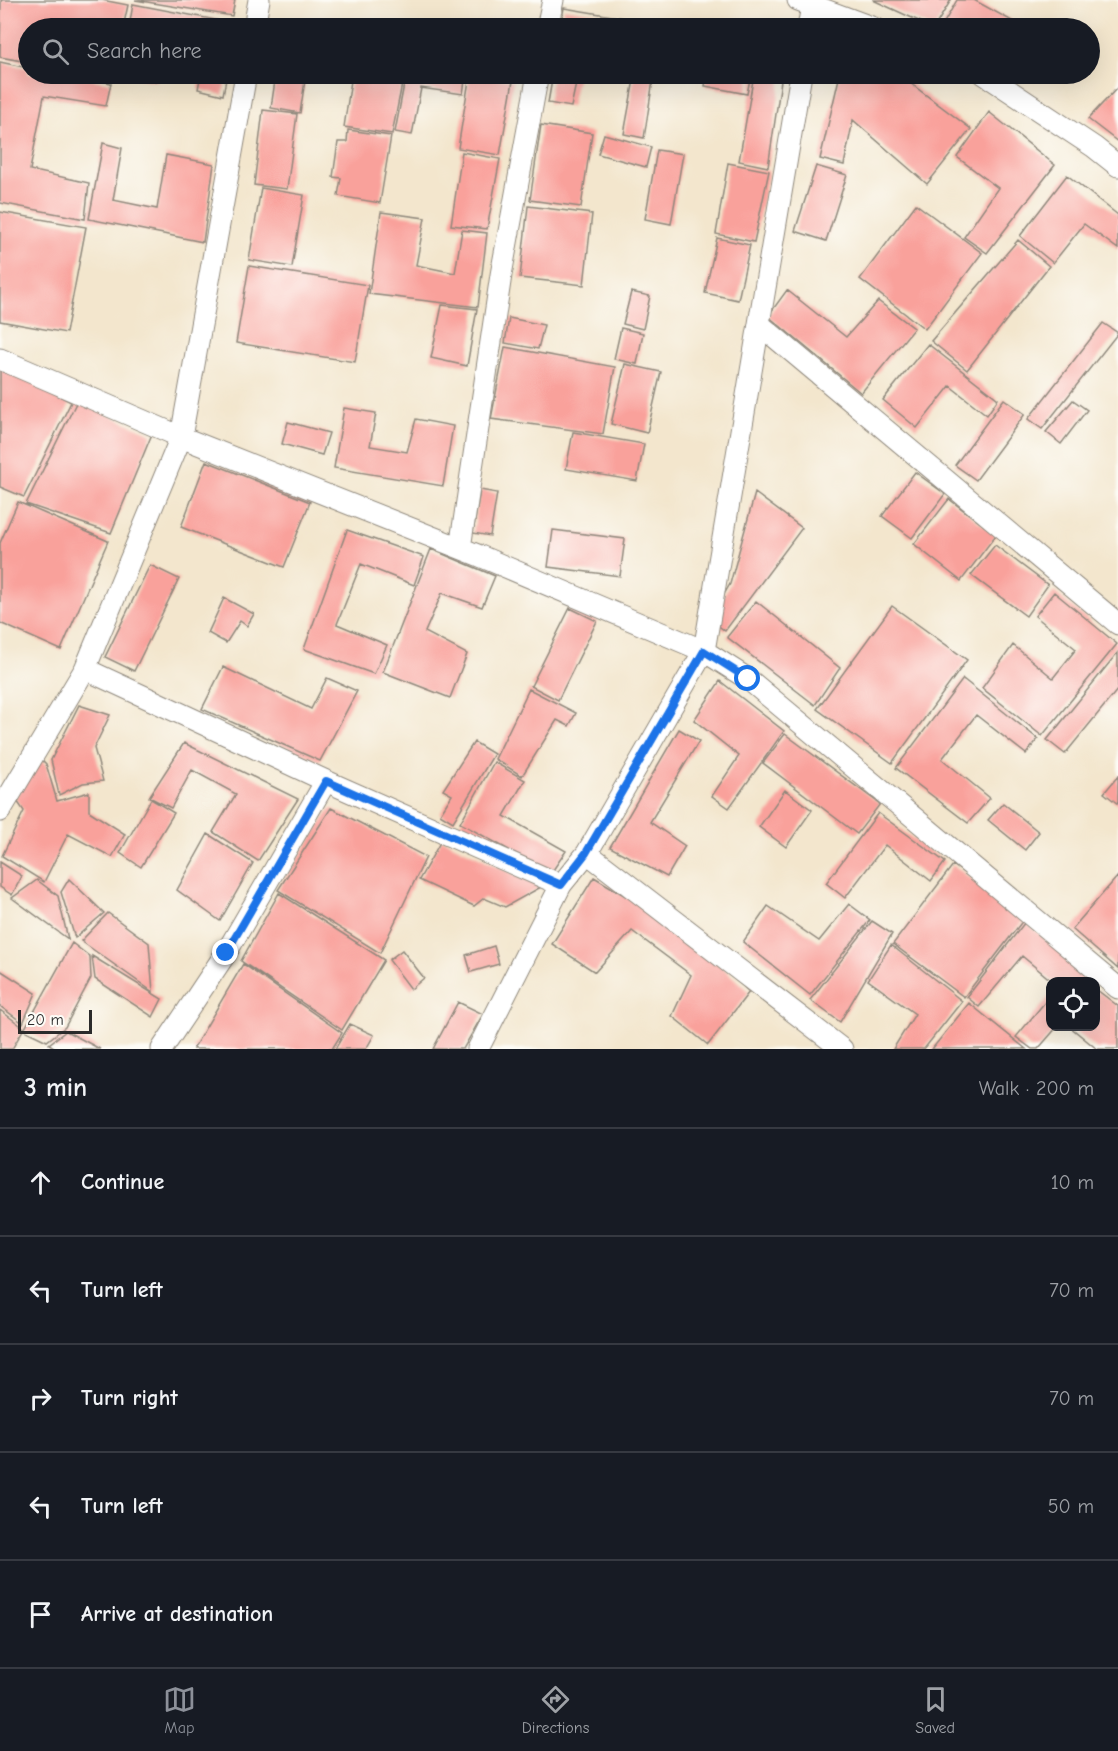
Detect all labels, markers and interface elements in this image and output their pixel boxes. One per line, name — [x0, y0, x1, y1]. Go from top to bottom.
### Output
search box — [18, 18, 1100, 84]
icon: search — [39, 35, 72, 68]
text: Search here — [87, 38, 202, 64]
route start — [734, 665, 760, 691]
route end — [212, 939, 238, 965]
map controls — [1046, 977, 1100, 1031]
button: locate — [1046, 977, 1100, 1031]
scale bar — [18, 1007, 92, 1034]
text: 20 m — [27, 1011, 64, 1029]
text: 3 min — [24, 1073, 87, 1103]
text: Walk · 200 m — [979, 1077, 1094, 1100]
icon: ahead — [24, 1166, 57, 1199]
text: Continue — [81, 1169, 164, 1195]
text: 10 m — [1051, 1171, 1094, 1194]
icon: left — [24, 1274, 57, 1307]
text: Turn left — [81, 1277, 163, 1303]
text: 70 m — [1049, 1279, 1094, 1302]
icon: right — [24, 1382, 57, 1415]
text: Turn right — [81, 1385, 178, 1411]
text: 70 m — [1049, 1387, 1094, 1410]
icon: left — [24, 1490, 57, 1523]
text: Turn left — [81, 1493, 163, 1519]
text: 50 m — [1048, 1495, 1094, 1518]
icon: arrive — [24, 1598, 57, 1631]
text: Arrive at destination — [81, 1601, 273, 1627]
tab: Map — [163, 1683, 196, 1737]
tab: Directions — [522, 1683, 589, 1737]
tab: Saved — [915, 1683, 955, 1737]

